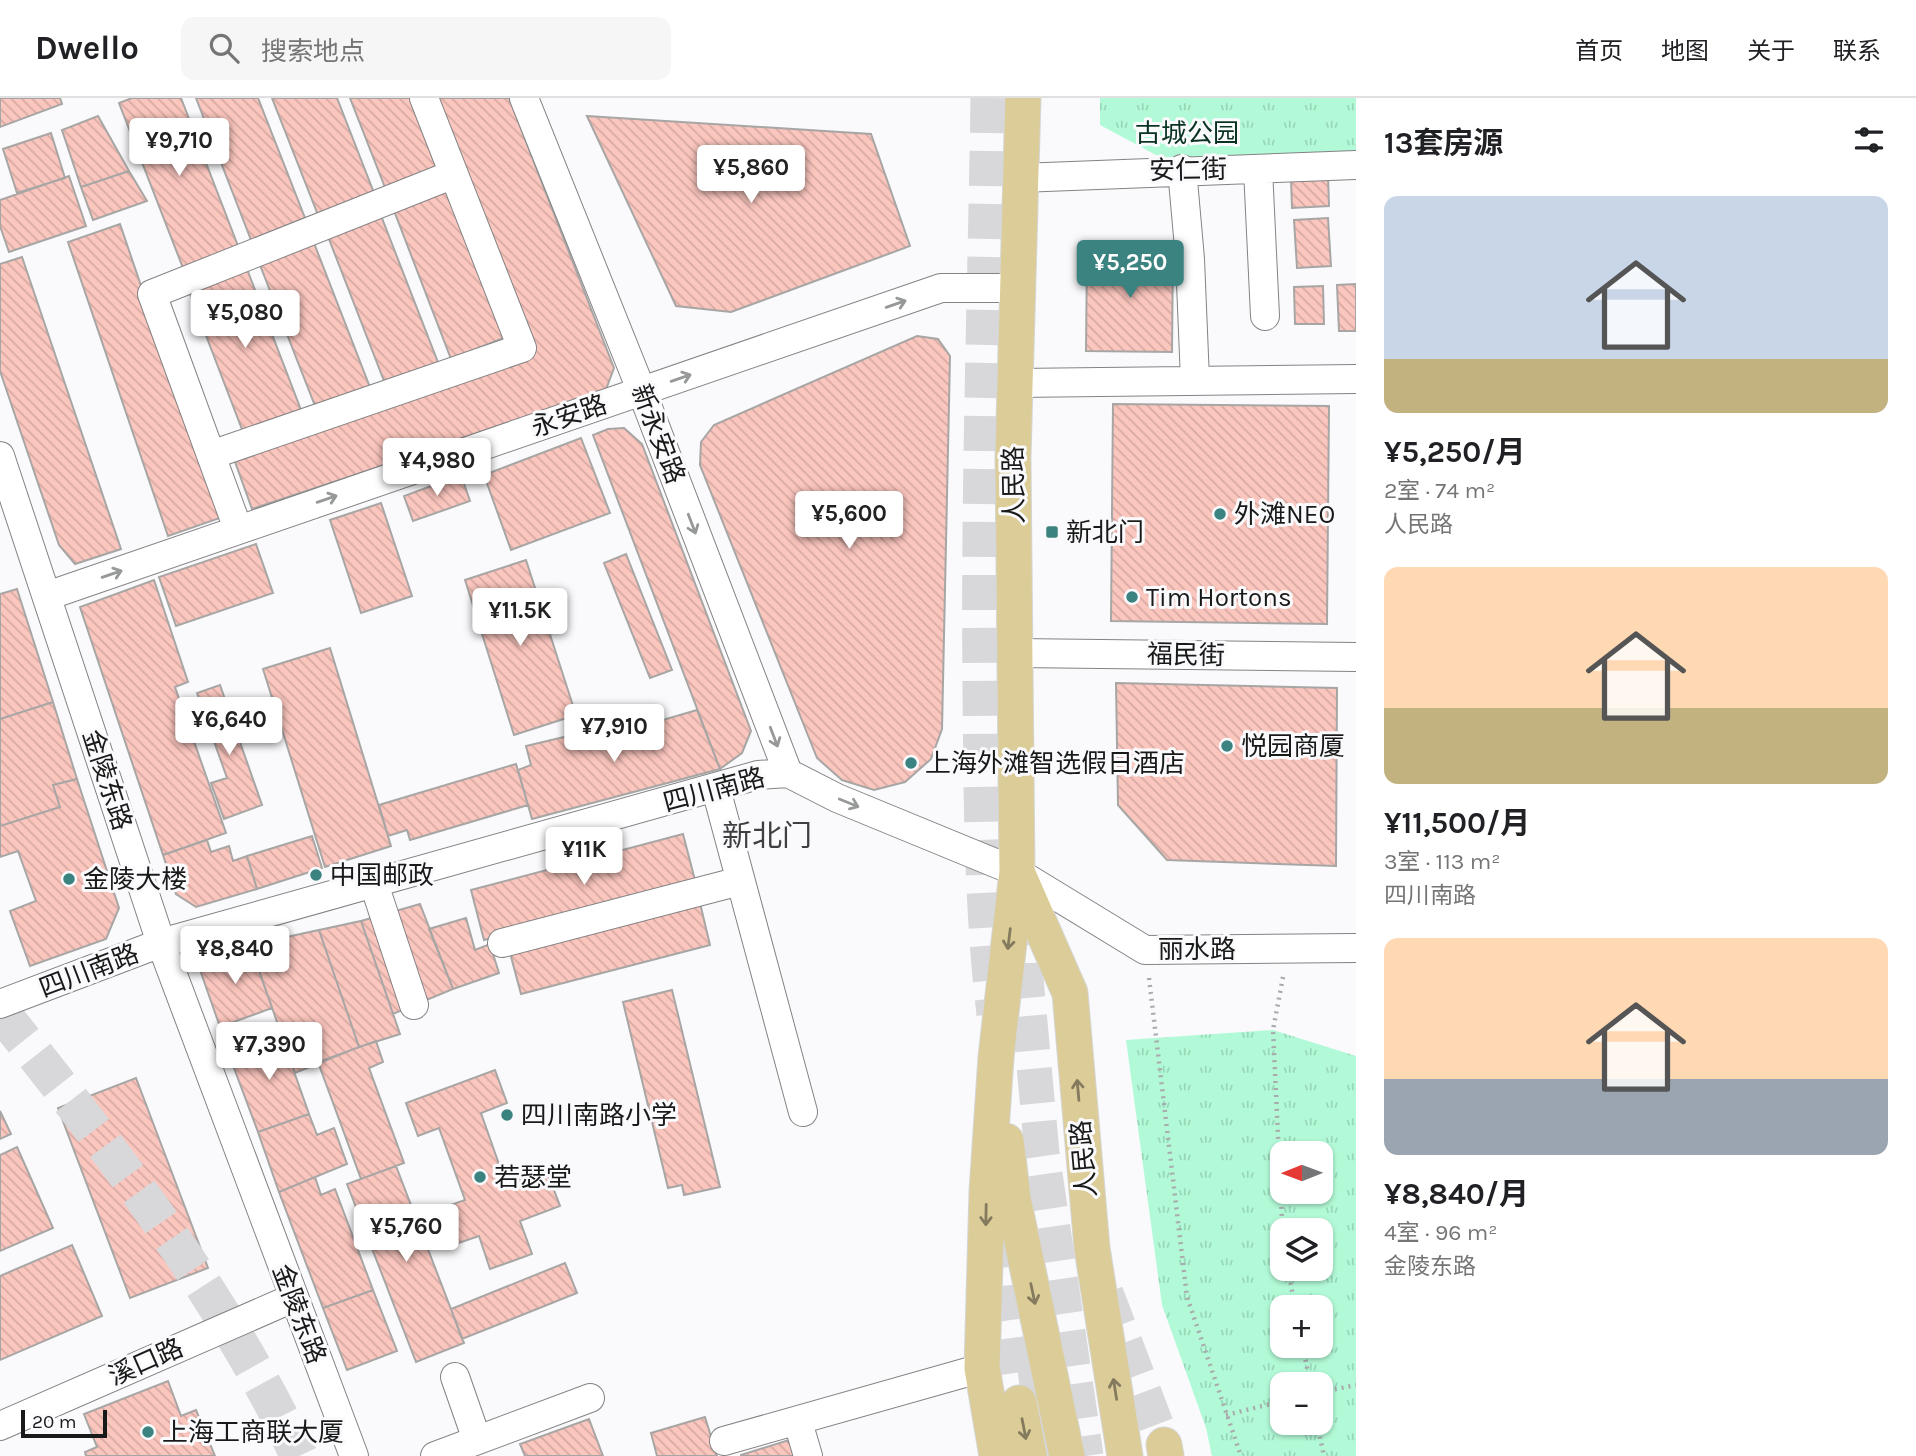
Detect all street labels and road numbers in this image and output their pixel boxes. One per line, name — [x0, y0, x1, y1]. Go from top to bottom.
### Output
street label: 安仁街 — [1149, 154, 1227, 186]
street label: 新永安路 — [625, 380, 691, 488]
street label: 永安路 — [527, 389, 611, 443]
street label: 人民路 — [998, 446, 1030, 524]
street label: 福民街 — [1147, 639, 1225, 671]
street label: 金陵东路 — [76, 726, 138, 834]
street label: 四川南路 — [660, 762, 768, 818]
street label: 丽水路 — [1158, 934, 1236, 965]
street label: 四川南路 — [35, 938, 143, 1004]
street label: 人民路 — [1065, 1119, 1103, 1199]
street label: 金陵东路 — [266, 1260, 332, 1368]
street label: 溪口路 — [104, 1332, 188, 1392]

